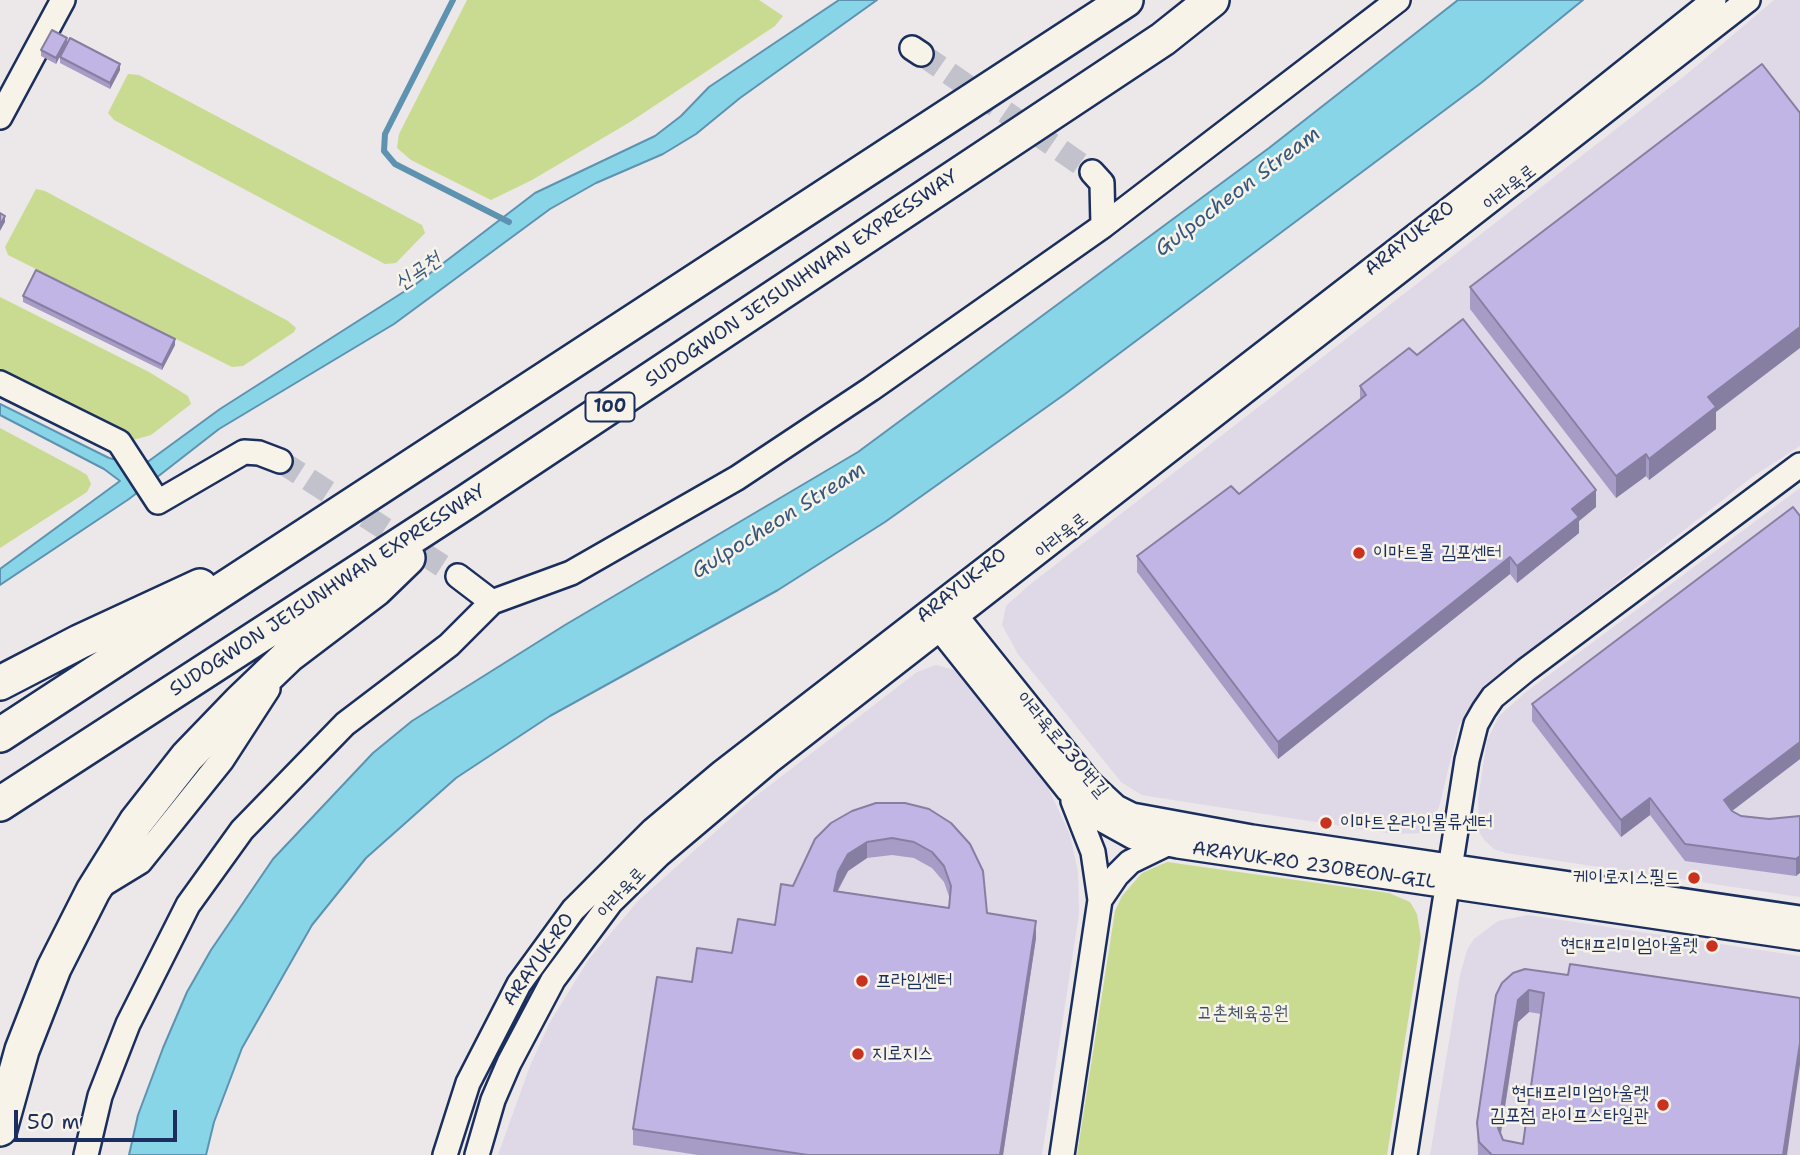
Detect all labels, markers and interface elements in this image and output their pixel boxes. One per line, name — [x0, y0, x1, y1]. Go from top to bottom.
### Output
water label: Gulpocheon Stream — [1150, 122, 1326, 262]
street label: 아라육로 — [1479, 160, 1541, 216]
street label: SUDOGWON JE1SUNHWAN EXPRESSWAY — [641, 165, 963, 393]
street label: ARAYUK-RO — [1360, 197, 1460, 281]
water label: 신곡천 — [390, 247, 446, 297]
road number: 100 — [586, 393, 634, 422]
water label: Gulpocheon Stream — [687, 457, 871, 585]
street label: SUDOGWON JE1SUNHWAN EXPRESSWAY — [166, 480, 490, 702]
street label: 아라육로 — [1031, 508, 1093, 564]
place label: 이마트몰 김포센터 — [1373, 542, 1502, 564]
street label: ARAYUK-RO — [912, 544, 1012, 628]
marker: 이마트몰 김포센터 — [1351, 545, 1367, 561]
street label: 아라육로230번길 — [1011, 688, 1113, 802]
place label: 이마트온라인물류센터 — [1340, 812, 1493, 834]
marker: 이마트온라인물류센터 — [1318, 815, 1334, 831]
street label: ARAYUK-RO 230BEON-GIL — [1191, 838, 1437, 894]
street label: 아라육로 — [593, 863, 651, 923]
place label: 케이로지스필드 — [1573, 867, 1680, 889]
marker: 케이로지스필드 — [1686, 870, 1702, 886]
street label: ARAYUK-RO — [499, 909, 579, 1011]
place label: 현대프리미엄아울렛 — [1560, 935, 1698, 957]
marker: 현대프리미엄아울렛 — [1704, 938, 1720, 954]
place label: 프라임센터 — [876, 970, 952, 992]
marker: 프라임센터 — [854, 973, 870, 989]
park label: 고촌체육공원 — [1197, 1003, 1289, 1025]
place label: 지로지스 — [872, 1043, 933, 1065]
marker: 지로지스 — [850, 1046, 866, 1062]
place label: 현대프리미엄아울렛 김포점 라이프스타일관 — [1490, 1083, 1649, 1127]
scale bar — [18, 1096, 180, 1140]
marker: 현대프리미엄아울렛 김포점 라이프스타일관 — [1655, 1097, 1671, 1113]
text: 50 m — [27, 1108, 80, 1136]

